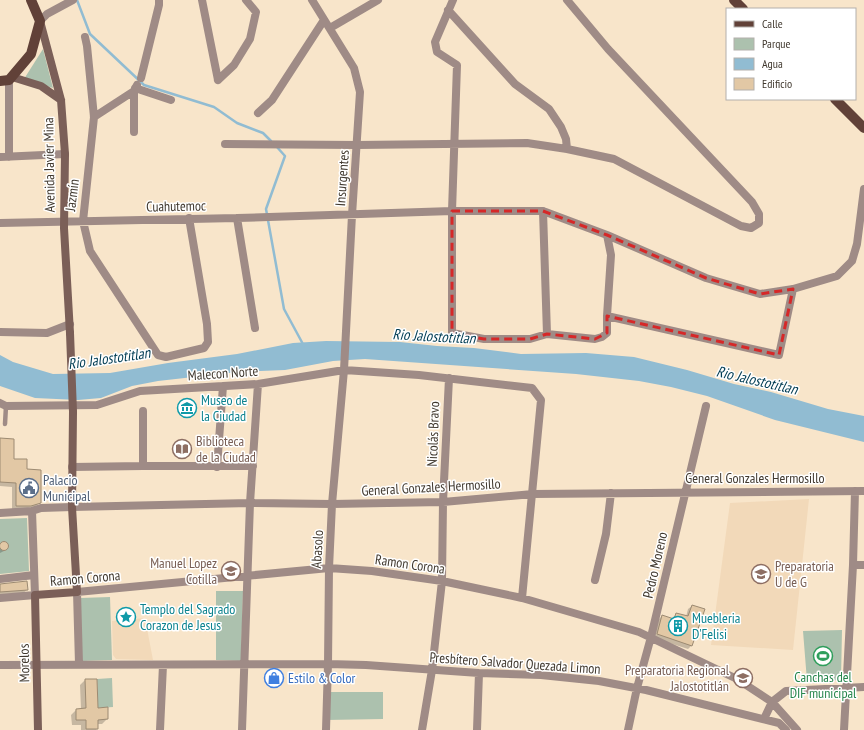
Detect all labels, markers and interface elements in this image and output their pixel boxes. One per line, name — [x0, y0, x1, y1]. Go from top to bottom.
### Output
legend — [726, 8, 856, 100]
text: Calle — [762, 16, 783, 31]
text: Parque — [762, 36, 791, 51]
text: Agua — [762, 56, 783, 71]
text: Edificio — [762, 76, 792, 91]
street label: Avenida Javier Mina — [39, 117, 59, 213]
street label: Insurgentes — [331, 149, 353, 207]
street label: Jazmín — [61, 178, 83, 213]
street label: Cuahutemoc — [146, 196, 206, 216]
water label: Rio Jalostotitlan — [392, 324, 477, 348]
water label: Rio Jalostotitlan — [67, 343, 153, 373]
water label: Rio Jalostotitlan — [714, 361, 801, 399]
street label: Malecon Norte — [187, 362, 259, 384]
place label: Museo de la Ciudad — [201, 391, 247, 425]
museum icon: Museo de la Ciudad — [176, 397, 198, 419]
street label: Nicolás Bravo — [423, 401, 443, 467]
place label: Biblioteca de la Ciudad — [196, 432, 256, 466]
library icon: Biblioteca de la Ciudad — [171, 438, 193, 460]
street label: General Gonzales Hermosillo — [685, 469, 825, 487]
place label: Palacio Municipal — [43, 471, 91, 505]
street label: General Gonzales Hermosillo — [361, 474, 501, 500]
public building icon: Palacio Municipal — [18, 477, 40, 499]
street label: Abasolo — [307, 529, 327, 569]
street label: Pedro Moreno — [639, 530, 671, 600]
street label: Ramon Corona — [374, 550, 446, 578]
place label: Manuel Lopez Cotilla — [150, 554, 217, 588]
place label: Preparatoria U de G — [775, 557, 834, 591]
school or university icon: Manuel Lopez Cotilla — [220, 560, 242, 582]
school or university icon: Preparatoria U de G — [750, 563, 772, 585]
street label: Ramon Corona — [49, 566, 121, 590]
place label: Templo del Sagrado Corazon de Jesus — [140, 600, 235, 634]
place icon: Templo del Sagrado Corazon de Jesus — [115, 606, 137, 628]
place label: Muebleria D'Felisi — [692, 609, 740, 643]
building icon: Muebleria D'Felisi — [667, 615, 689, 637]
street label: Morelos — [15, 643, 33, 682]
sports icon: Canchas del DIF municipal — [812, 645, 834, 667]
street label: Presbítero Salvador Quezada Limon — [429, 648, 601, 678]
place label: Preparatoria Regional Jalostotitlán — [625, 661, 730, 695]
shop icon: Estilo & Color — [263, 667, 285, 689]
school or university icon: Preparatoria Regional Jalostotitlán — [732, 667, 754, 689]
place label: Canchas del DIF municipal — [790, 668, 857, 702]
place label: Estilo & Color — [288, 669, 355, 687]

